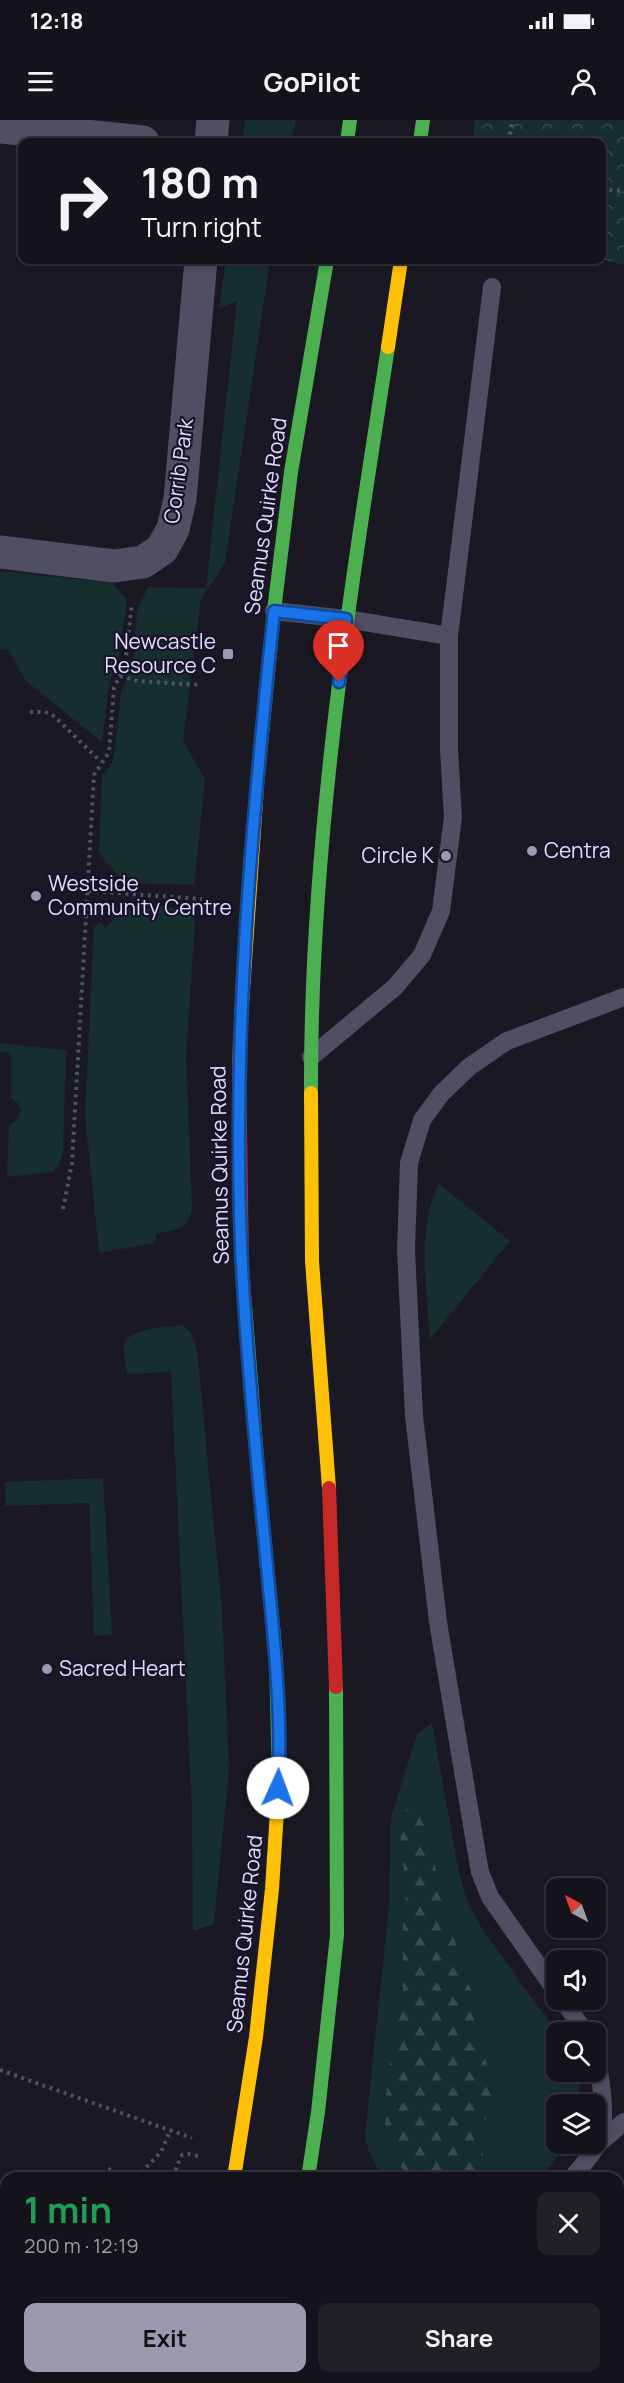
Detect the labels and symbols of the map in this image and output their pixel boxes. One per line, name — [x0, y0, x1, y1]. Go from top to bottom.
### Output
street label: Seamus Quirke Road — [237, 415, 293, 616]
street label: Corrib Park — [157, 416, 199, 525]
pin — [313, 620, 364, 682]
place label: Newcastle Resource C — [104, 627, 216, 679]
marker: Newcastle Resource C — [221, 647, 235, 661]
place label: Centra — [544, 836, 611, 864]
place label: Circle K — [362, 841, 435, 869]
marker: Centra — [525, 844, 539, 858]
marker: Circle K — [439, 849, 453, 863]
place label: Westside Community Centre — [48, 869, 232, 921]
marker: Westside Community Centre — [29, 889, 43, 903]
street label: Seamus Quirke Road — [203, 1065, 235, 1265]
place label: Sacred Heart — [59, 1654, 186, 1682]
marker: Sacred Heart — [40, 1662, 54, 1676]
position arrow — [246, 1756, 310, 1820]
street label: Seamus Quirke Road — [220, 1834, 268, 2034]
north arrow — [546, 1878, 606, 1938]

